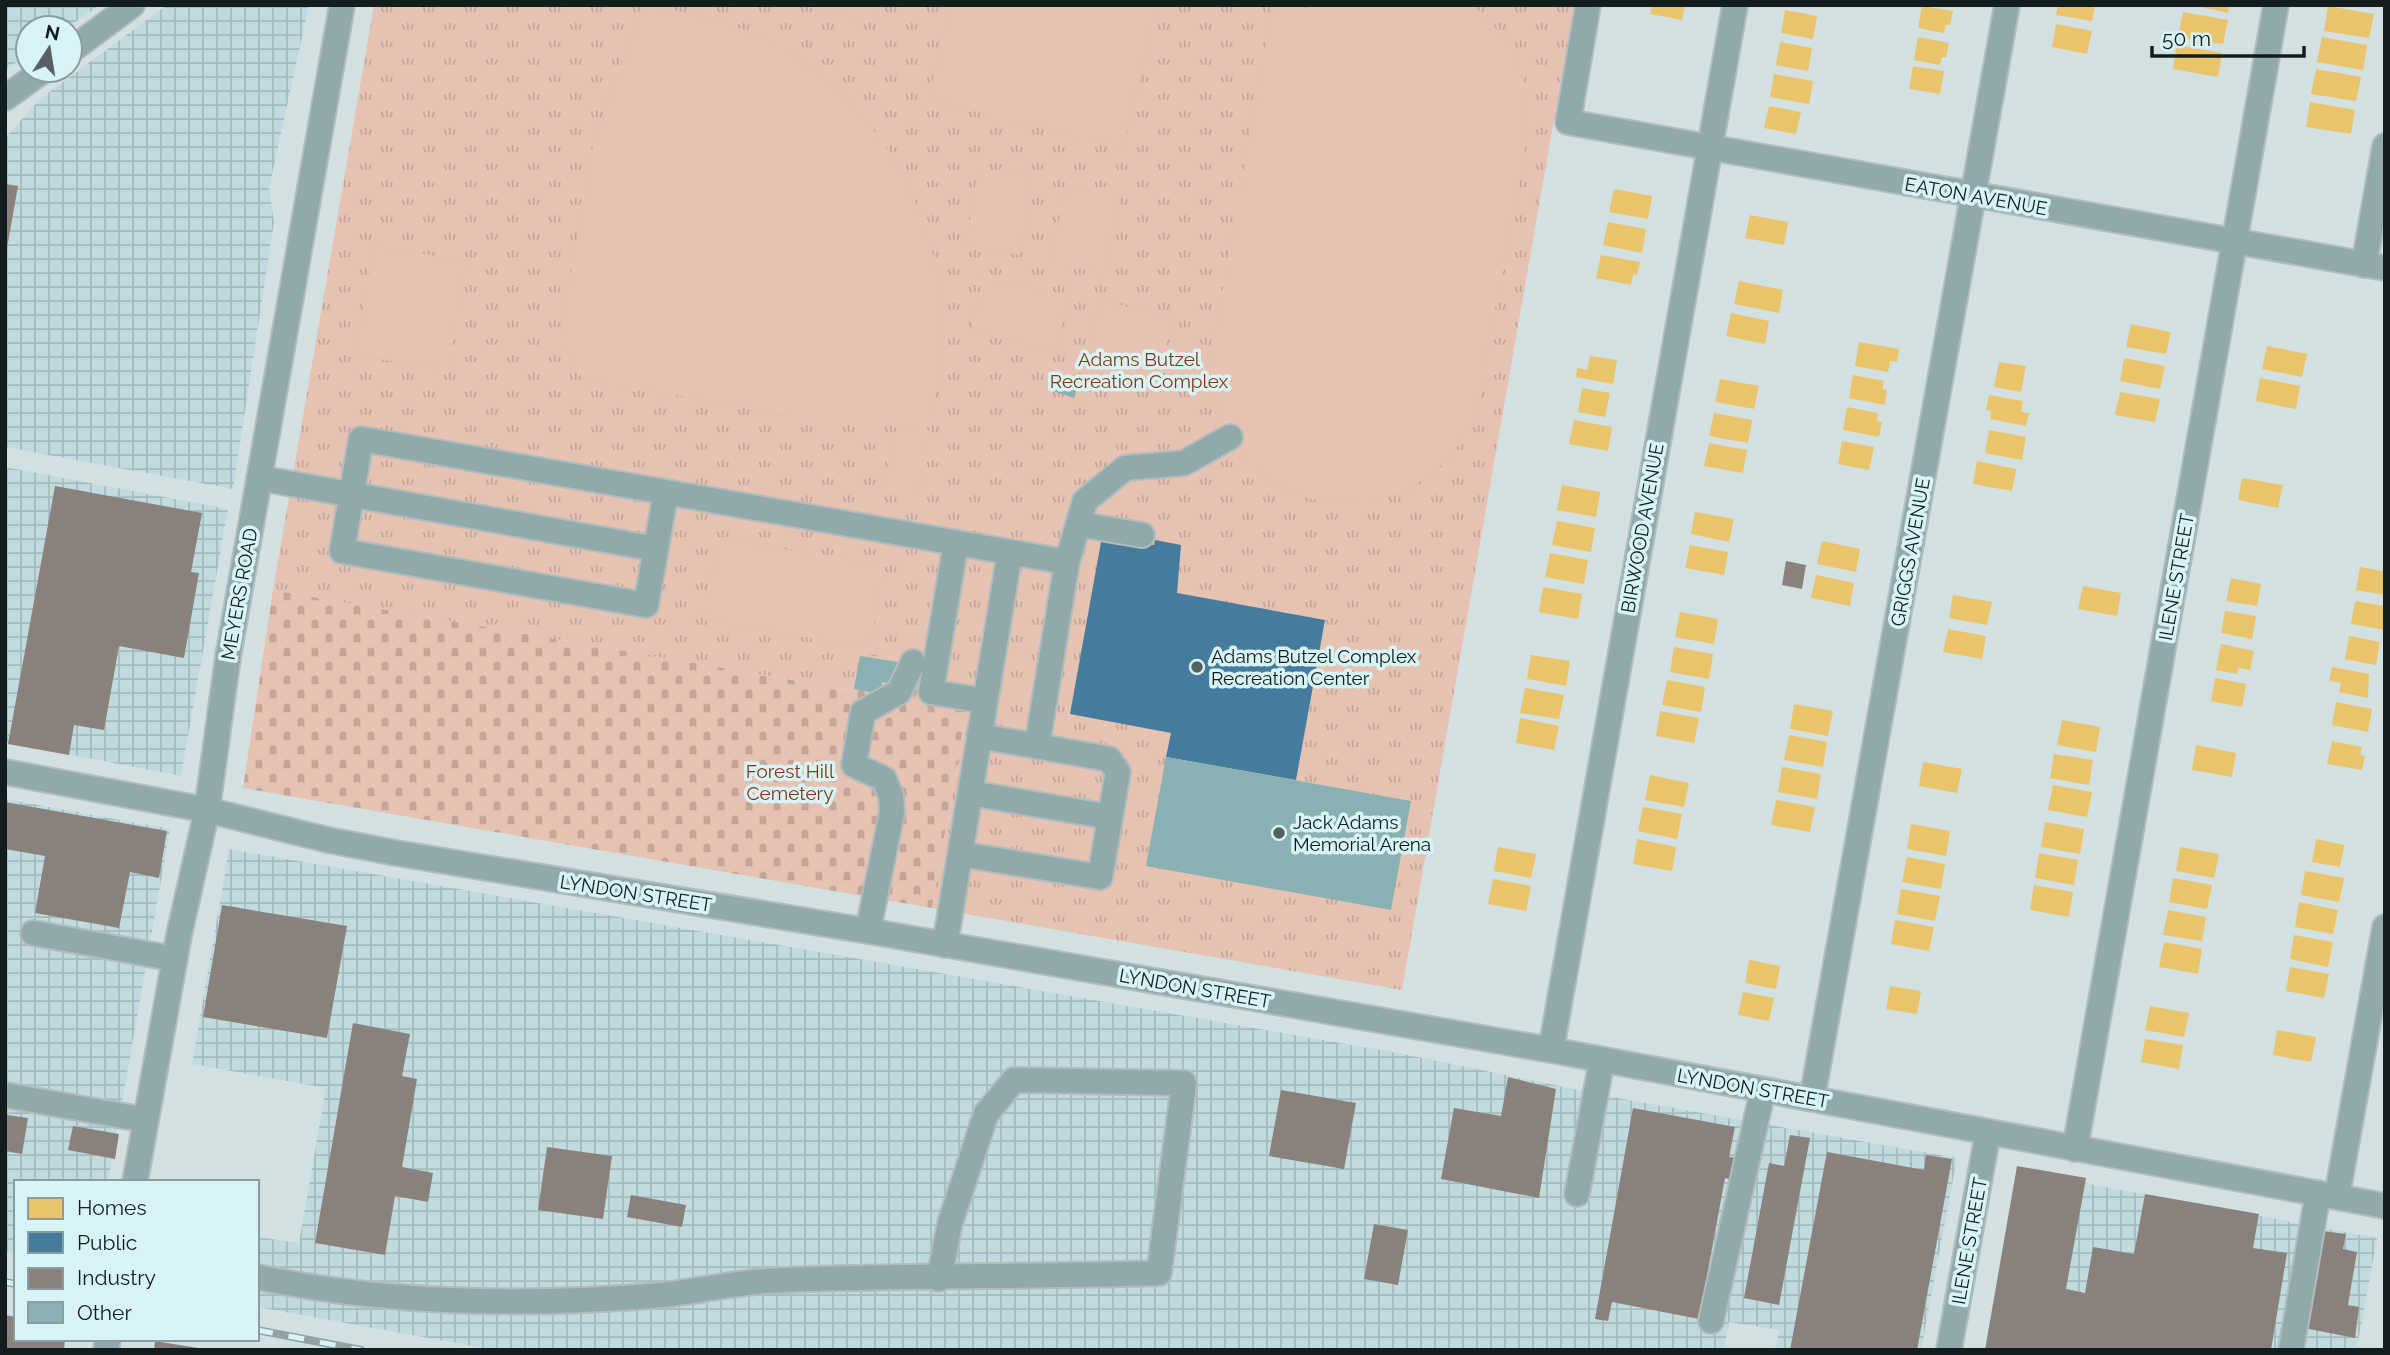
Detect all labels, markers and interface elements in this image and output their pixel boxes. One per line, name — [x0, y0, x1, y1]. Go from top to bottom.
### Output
north arrow — [14, 14, 84, 84]
scale bar — [2152, 14, 2304, 58]
text: N — [43, 20, 62, 45]
text: 50 m — [2162, 26, 2211, 51]
street label: EATON AVENUE — [1903, 173, 2049, 219]
park label: Adams Butzel Recreation Complex — [1050, 348, 1229, 392]
street label: BIRWOOD AVENUE — [1616, 441, 1668, 615]
street label: GRIGGS AVENUE — [1886, 476, 1934, 628]
street label: ILENE STREET — [2154, 511, 2198, 642]
street label: MEYERS ROAD — [217, 526, 261, 662]
place label: Adams Butzel Complex Recreation Center — [1211, 645, 1417, 689]
marker: Adams Butzel Complex Recreation Center — [1189, 659, 1205, 675]
park label: Forest Hill Cemetery — [746, 760, 835, 804]
place label: Jack Adams Memorial Arena — [1293, 811, 1431, 855]
marker: Jack Adams Memorial Arena — [1271, 825, 1287, 841]
street label: LYNDON STREET — [558, 870, 714, 916]
street label: LYNDON STREET — [1117, 964, 1273, 1012]
street label: LYNDON STREET — [1675, 1064, 1831, 1112]
street label: ILENE STREET — [1947, 1175, 1991, 1306]
legend — [14, 1180, 259, 1341]
text: Homes — [77, 1195, 147, 1220]
text: Public — [77, 1230, 137, 1255]
text: Industry — [77, 1265, 156, 1290]
text: Other — [77, 1300, 132, 1325]

